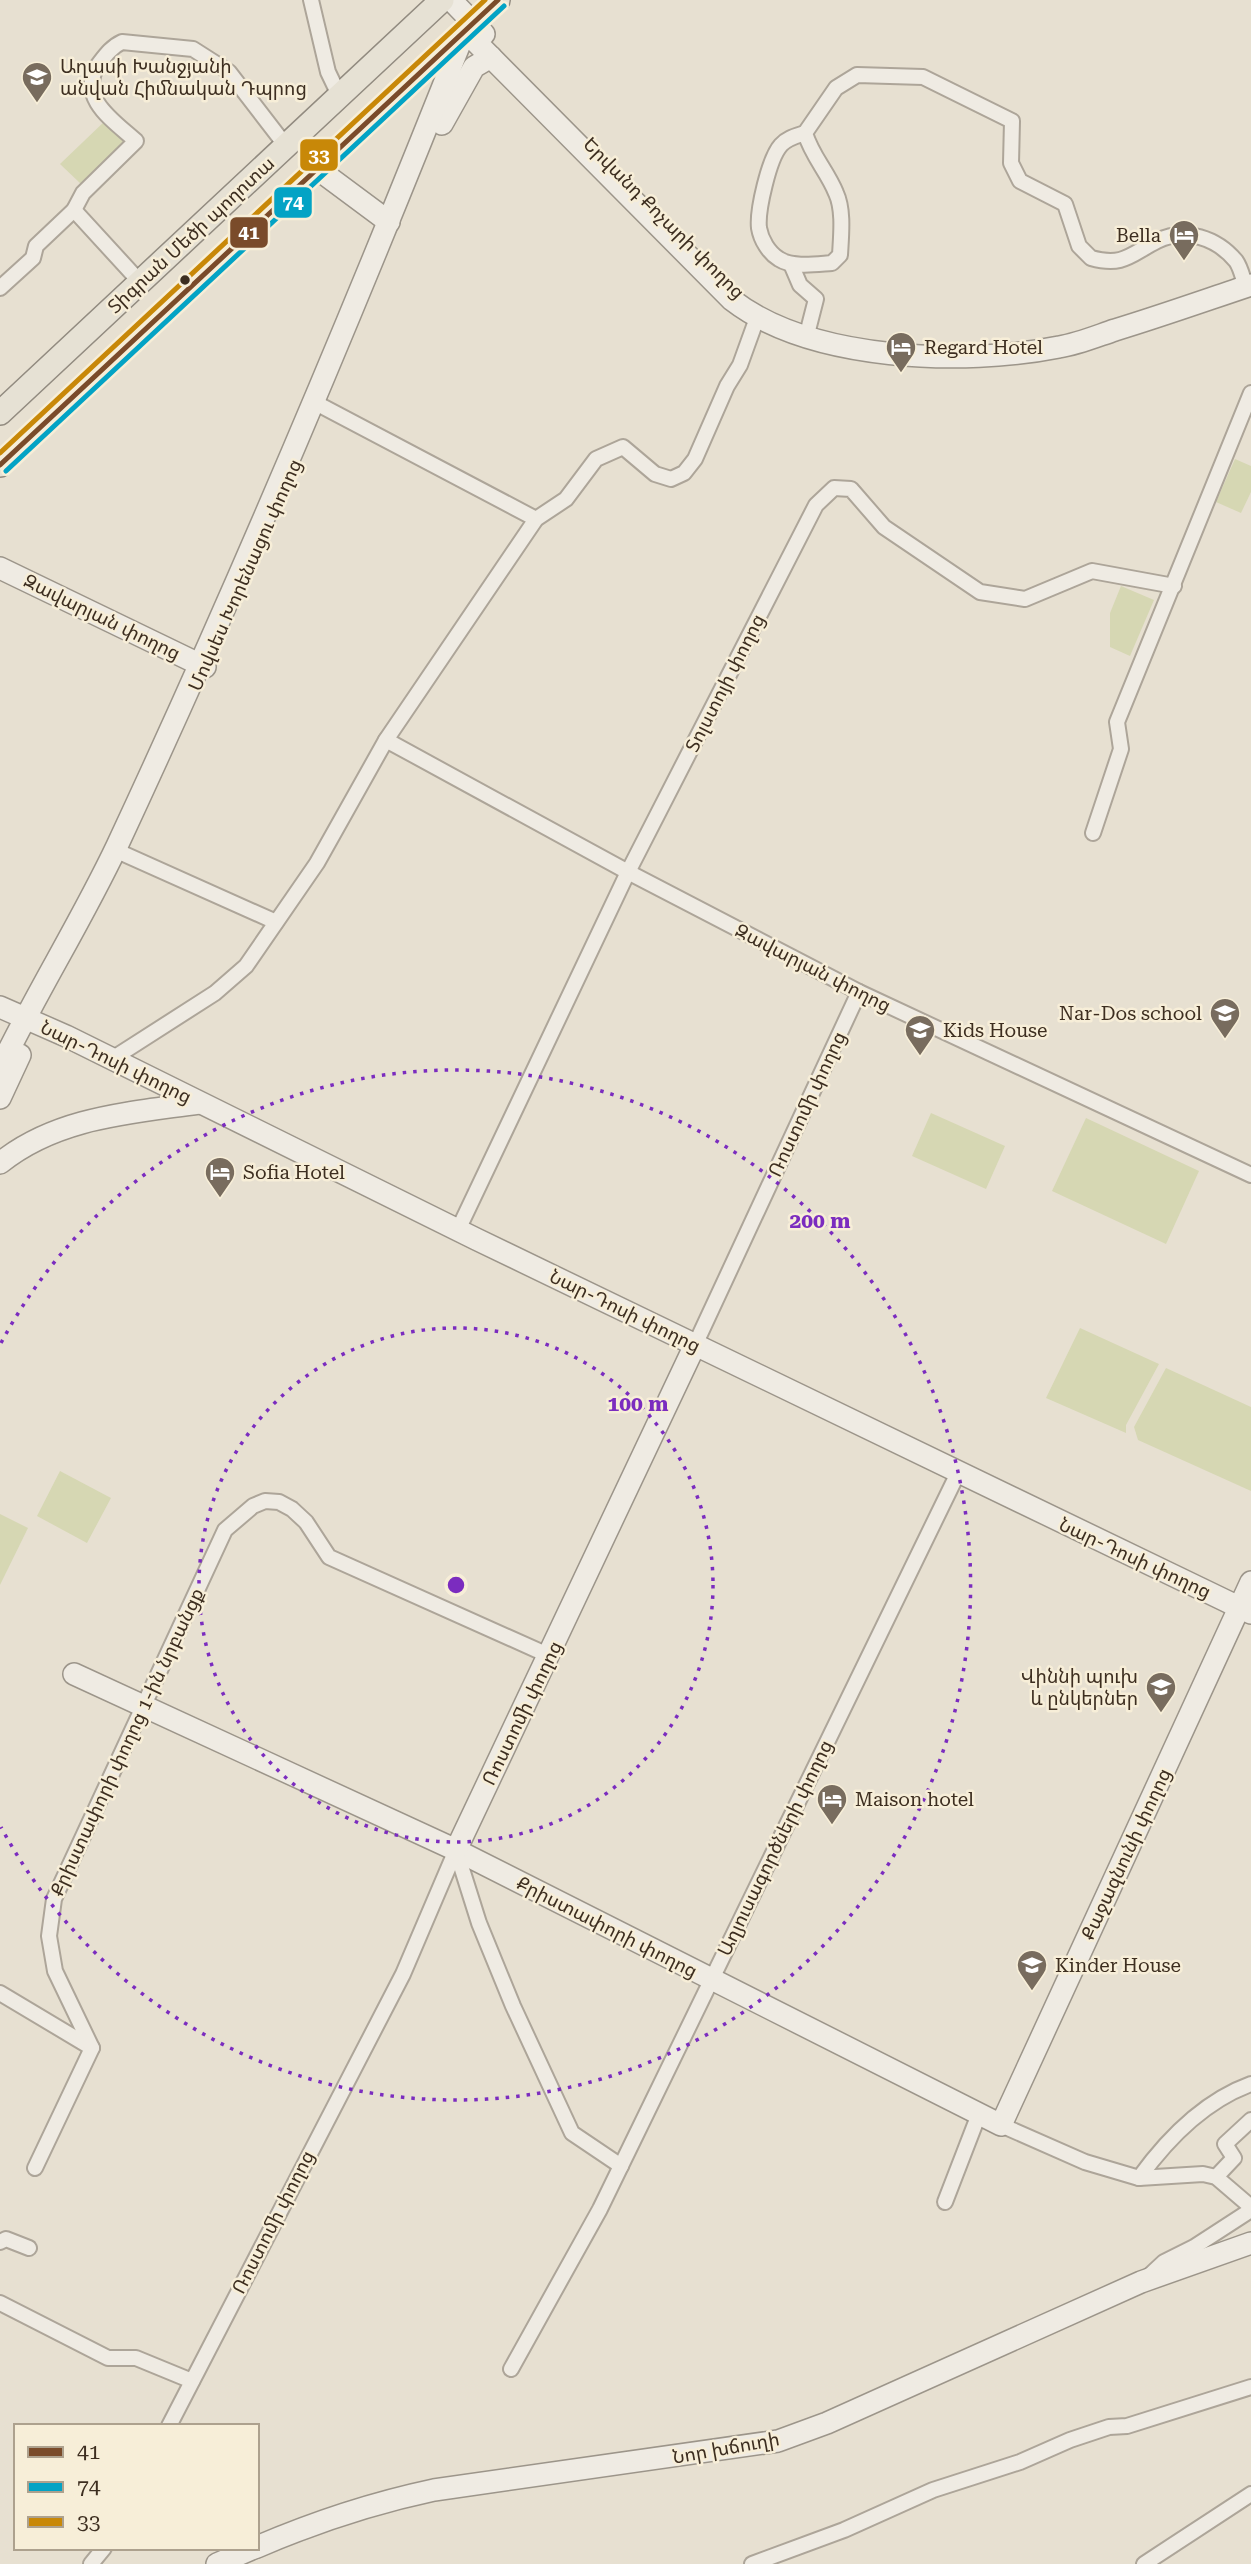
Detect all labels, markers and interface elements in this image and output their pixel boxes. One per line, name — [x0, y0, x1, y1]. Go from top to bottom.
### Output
place label: Աղասի Խանջյանի անվան Հիմնական Դպրոց — [60, 55, 307, 100]
school or university icon: Աղասի Խանջյանի անվան Հիմնական Դպրոց — [20, 60, 54, 104]
street label: Երվանդ Քոչարի փողոց — [578, 132, 750, 304]
line badge: 33 — [299, 138, 339, 172]
text: 33 — [308, 144, 330, 167]
street label: Տիգրան Մեծի պողոտա — [103, 152, 279, 318]
line badge: 74 — [273, 186, 313, 219]
text: 74 — [282, 191, 304, 214]
line badge: 41 — [229, 216, 269, 249]
hotel icon: Bella — [1167, 218, 1201, 262]
text: 41 — [238, 221, 260, 244]
place label: Bella — [1116, 224, 1162, 247]
unlabelled marker — [178, 273, 192, 287]
hotel icon: Regard Hotel — [884, 330, 918, 374]
place label: Regard Hotel — [924, 336, 1043, 359]
street label: Մովսես Խորենացու փողոց — [183, 456, 307, 694]
street label: Զավարյան փողոց — [20, 569, 184, 665]
street label: Տոլստոյի փողոց — [680, 610, 770, 756]
street label: Զավարյան փողոց — [731, 919, 895, 1017]
school or university icon: Nar-Dos school — [1208, 996, 1242, 1040]
place label: Nar-Dos school — [1059, 1002, 1202, 1025]
school or university icon: Kids House — [903, 1013, 937, 1057]
street label: Նար-Դոսի փողոց — [37, 1015, 195, 1109]
place label: Kids House — [943, 1019, 1047, 1042]
street label: Ռոստոմի փողոց — [763, 1028, 851, 1180]
hotel icon: Sofia Hotel — [203, 1155, 237, 1199]
place label: Sofia Hotel — [243, 1161, 345, 1184]
text: 200 m — [790, 1209, 850, 1233]
street label: Նար-Դոսի փողոց — [546, 1264, 704, 1358]
text: 100 m — [608, 1392, 668, 1416]
street label: Նար-Դոսի փողոց — [1055, 1513, 1215, 1603]
centre of rings — [444, 1573, 468, 1597]
street label: Քրիստափորի փողոց 1-ին նրբանցք — [45, 1584, 209, 1900]
street label: Ռոստոմի փողոց — [477, 1637, 567, 1789]
place label: Վիննի պուխ և ընկերներ — [1021, 1665, 1138, 1710]
school or university icon: Վիննի պուխ և ընկերներ — [1144, 1670, 1178, 1714]
street label: Աղյուսագործների փողոց — [713, 1736, 837, 1960]
street label: Քաջազնունի փողոց — [1076, 1765, 1176, 1943]
hotel icon: Maison hotel — [815, 1782, 849, 1826]
place label: Maison hotel — [855, 1788, 974, 1811]
street label: Քրիստափորի փողոց — [513, 1871, 701, 1983]
school or university icon: Kinder House — [1015, 1948, 1049, 1992]
place label: Kinder House — [1055, 1954, 1181, 1977]
street label: Ռոստոմի փողոց — [227, 2147, 319, 2297]
legend — [14, 2424, 259, 2550]
street label: Նոր խճուղի — [671, 2427, 781, 2469]
text: 41 — [77, 2440, 101, 2464]
text: 74 — [77, 2475, 101, 2499]
text: 33 — [77, 2510, 101, 2534]

